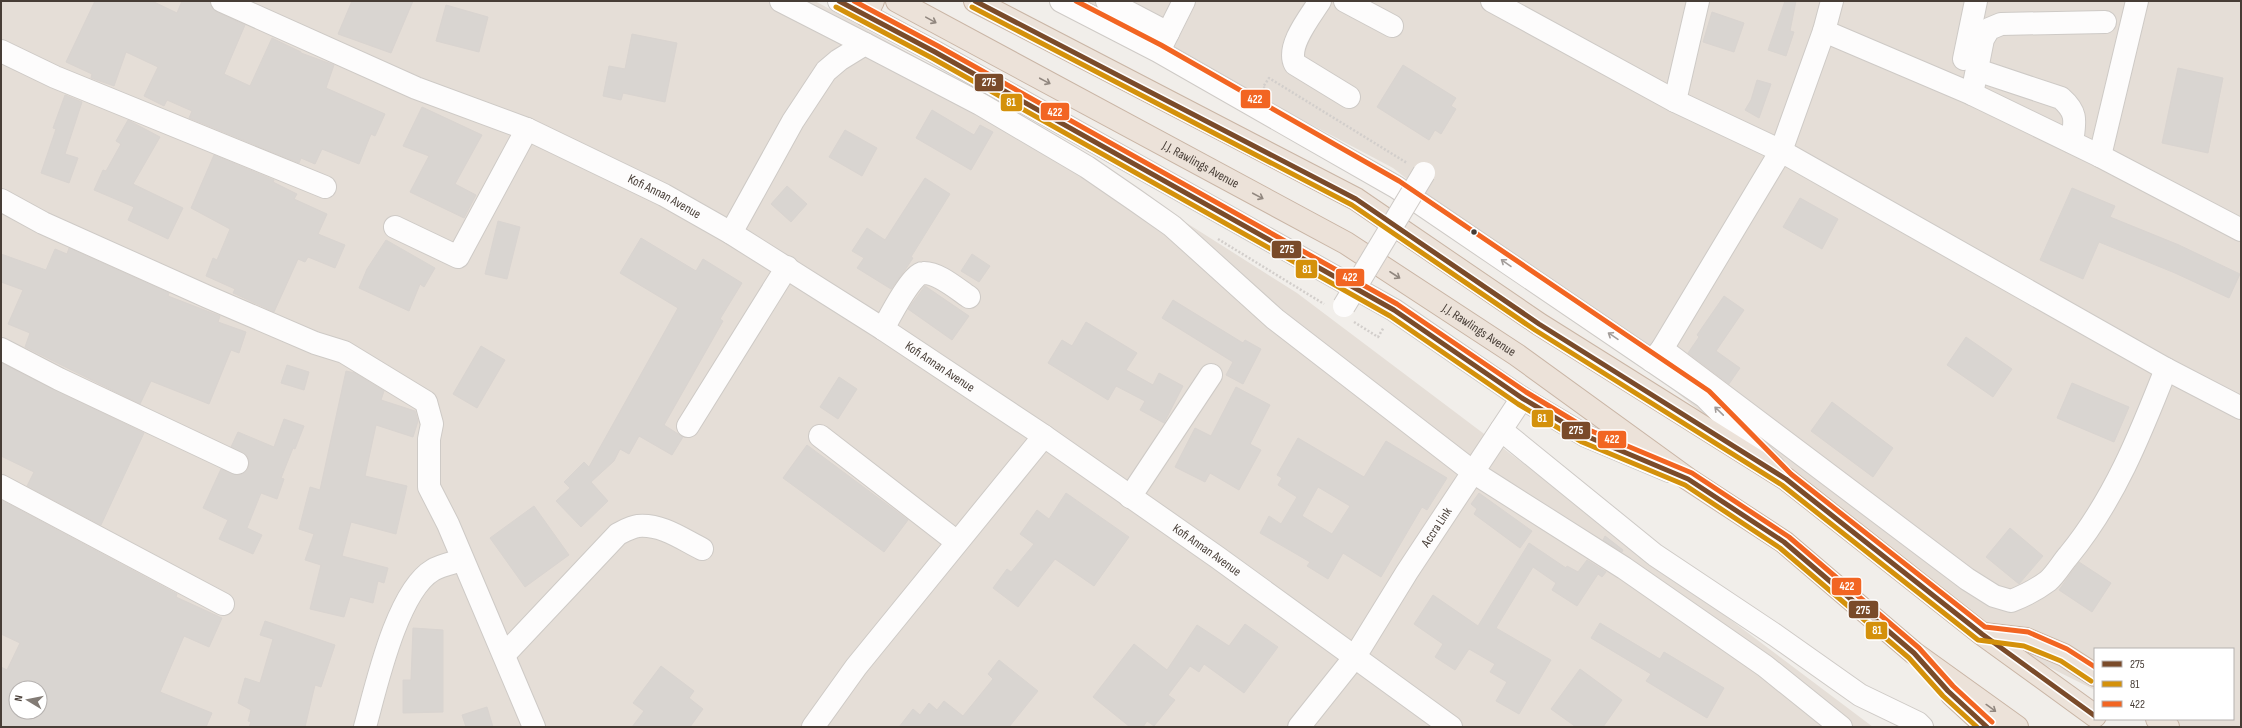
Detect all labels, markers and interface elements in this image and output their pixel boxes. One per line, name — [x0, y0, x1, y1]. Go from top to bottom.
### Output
one-way arrow — [925, 16, 937, 24]
line badge: 275 — [974, 73, 1004, 92]
text: 275 — [982, 76, 996, 89]
one-way arrow — [1039, 78, 1051, 86]
line badge: 422 — [1240, 89, 1271, 109]
line badge: 81 — [1000, 93, 1023, 112]
text: 422 — [1248, 93, 1263, 106]
text: 81 — [1006, 96, 1016, 109]
line badge: 422 — [1040, 102, 1070, 121]
text: 422 — [1048, 106, 1063, 119]
street label: J.J. Rawlings Avenue — [1159, 137, 1242, 192]
street label: Kofi Annan Avenue — [625, 171, 704, 222]
one-way arrow — [1252, 193, 1264, 200]
unlabelled marker — [1469, 227, 1479, 237]
line badge: 275 — [1271, 240, 1302, 259]
text: 275 — [1280, 243, 1294, 256]
line badge: 81 — [1295, 259, 1318, 279]
one-way arrow — [1501, 259, 1512, 267]
text: 81 — [1302, 263, 1312, 276]
line badge: 422 — [1335, 268, 1365, 287]
text: 422 — [1343, 271, 1358, 284]
one-way arrow — [1389, 271, 1400, 279]
street label: J.J. Rawlings Avenue — [1438, 300, 1519, 360]
one-way arrow — [1608, 332, 1619, 340]
street label: Kofi Annan Avenue — [902, 338, 978, 396]
one-way arrow — [1714, 406, 1724, 416]
line badge: 81 — [1531, 409, 1554, 428]
text: 81 — [1537, 412, 1547, 425]
line badge: 275 — [1561, 421, 1591, 440]
text: 275 — [1569, 424, 1583, 437]
line badge: 422 — [1597, 430, 1627, 449]
text: 422 — [1605, 433, 1620, 446]
street label: Accra Link — [1417, 504, 1456, 551]
street label: Kofi Annan Avenue — [1169, 520, 1244, 580]
line badge: 422 — [1831, 577, 1862, 596]
text: 422 — [1840, 580, 1855, 593]
line badge: 275 — [1848, 600, 1879, 619]
text: 275 — [1856, 604, 1870, 617]
line badge: 81 — [1865, 621, 1888, 640]
text: 81 — [1872, 624, 1882, 637]
legend — [2094, 648, 2234, 720]
text: 275 — [2130, 657, 2145, 672]
text: 81 — [2130, 677, 2140, 692]
north arrow — [8, 680, 48, 720]
text: N — [12, 694, 26, 702]
text: 422 — [2130, 697, 2145, 712]
one-way arrow — [1985, 704, 1996, 712]

